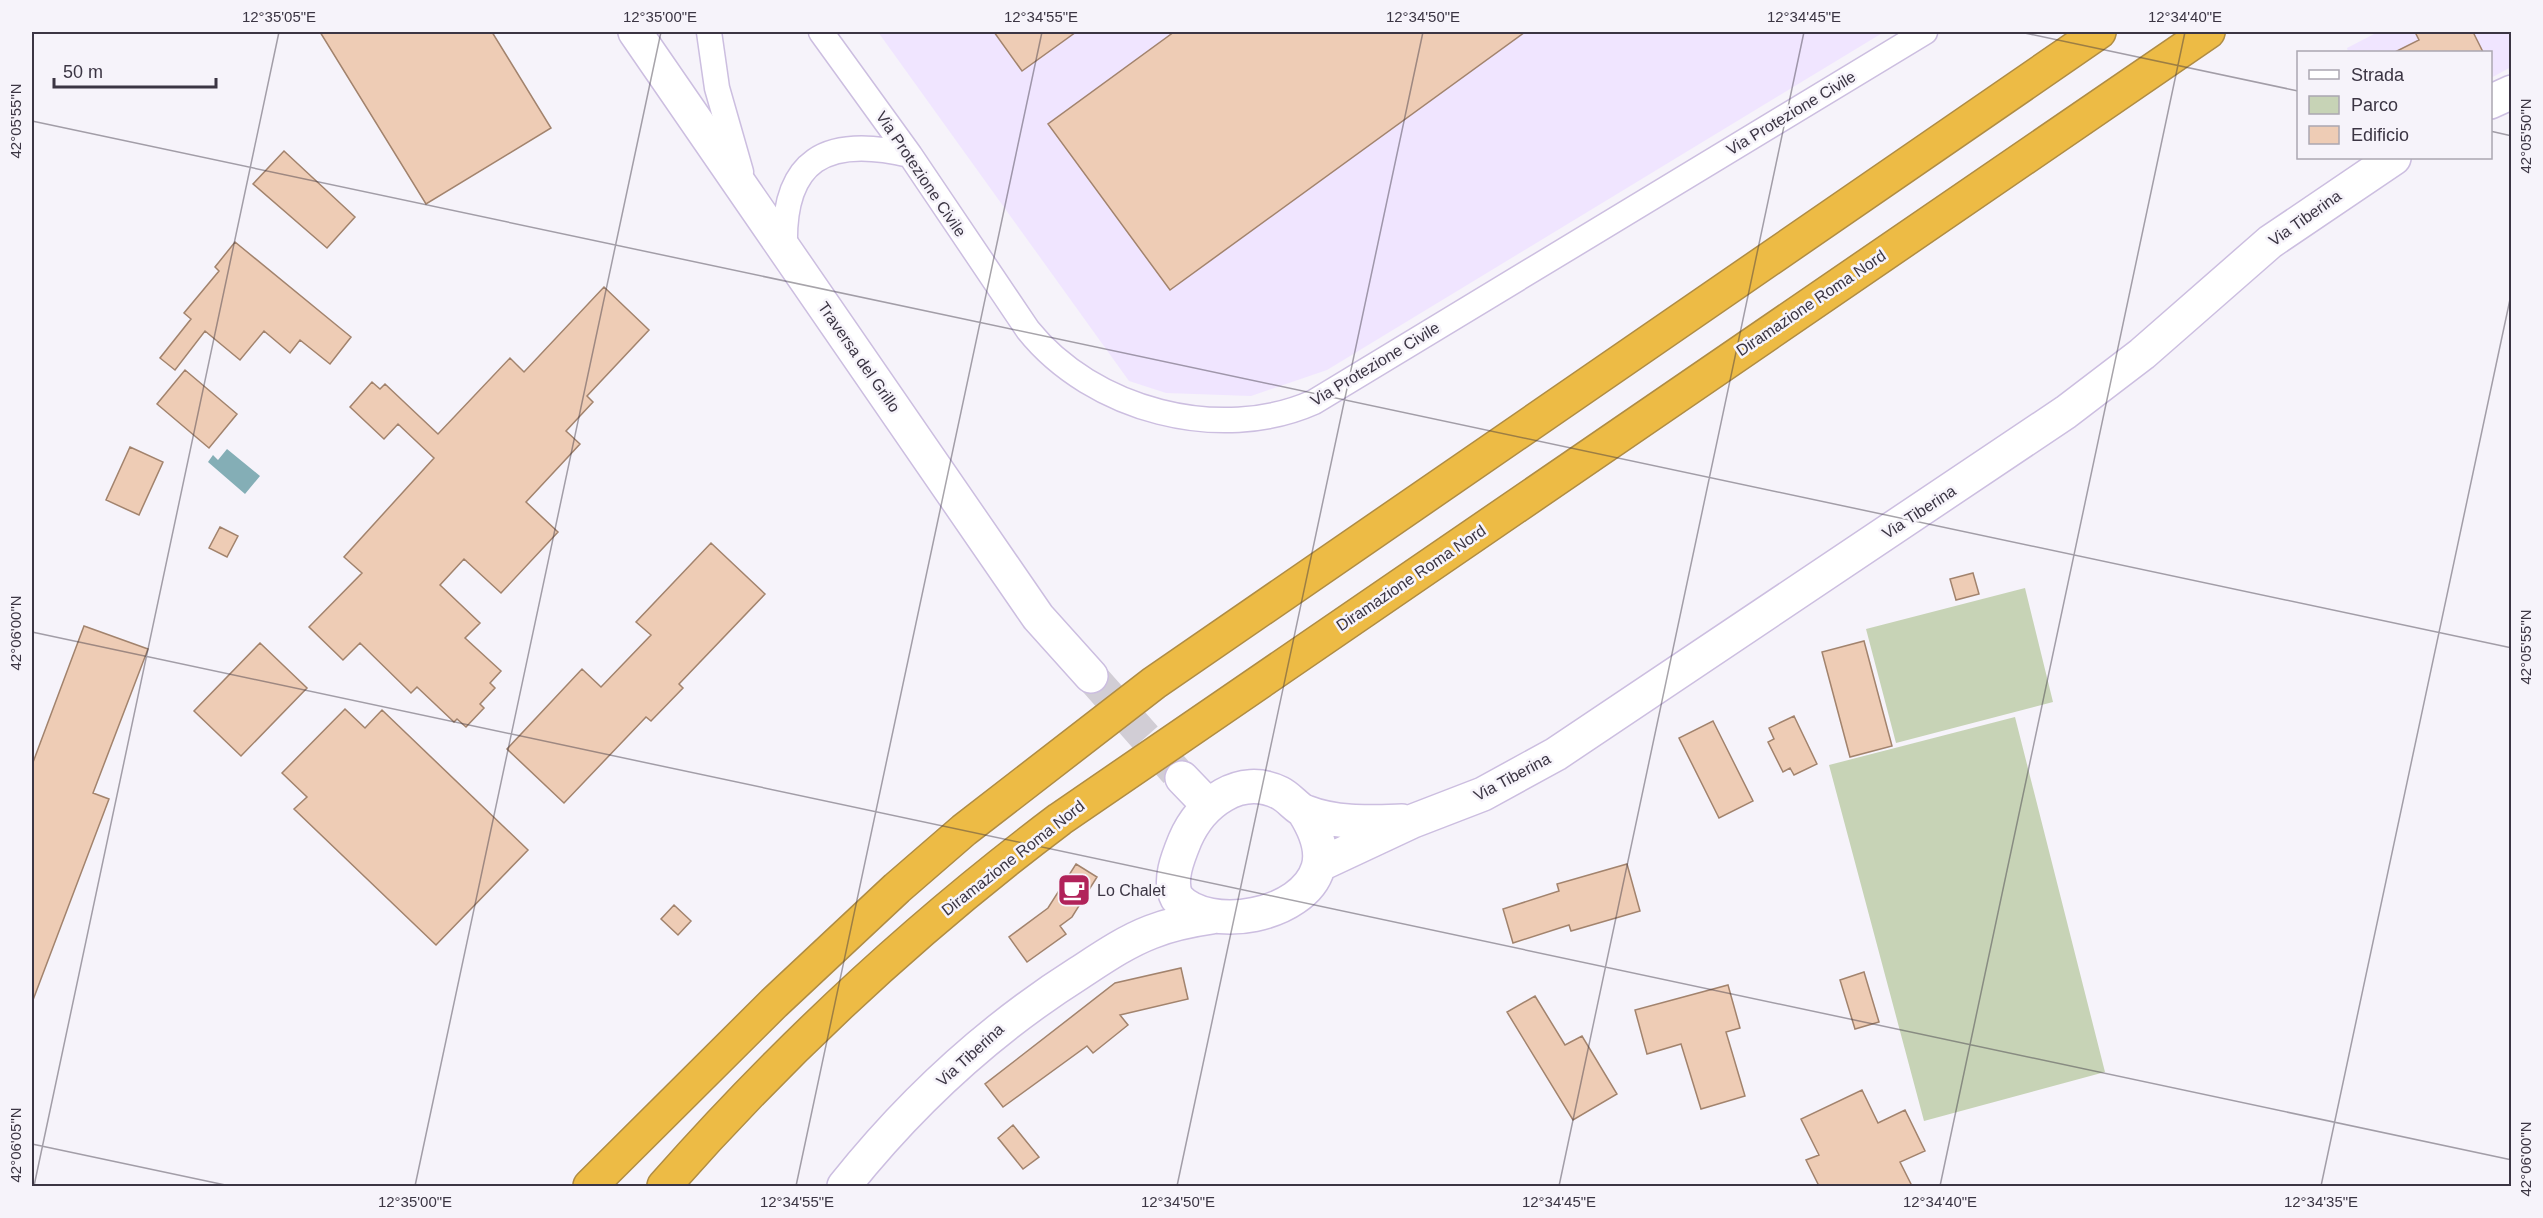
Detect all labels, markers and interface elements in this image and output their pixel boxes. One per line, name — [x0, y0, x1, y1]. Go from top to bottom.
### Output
text: 12°35'05"E — [242, 8, 316, 25]
text: 12°35'00"E — [623, 8, 697, 25]
text: 12°34'55"E — [1004, 8, 1078, 25]
text: 12°34'50"E — [1386, 8, 1460, 25]
text: 12°34'45"E — [1767, 8, 1841, 25]
text: 12°34'40"E — [2148, 8, 2222, 25]
scale bar — [54, 51, 216, 89]
legend — [2297, 51, 2492, 159]
text: 50 m — [63, 62, 103, 82]
text: Strada — [2351, 65, 2405, 85]
street label: Via Protezione Civile — [1723, 68, 1859, 158]
text: 42°05'55"N — [7, 83, 24, 159]
text: Parco — [2351, 95, 2398, 115]
text: 42°05'50"N — [2517, 98, 2534, 174]
street label: Via Protezione Civile — [873, 108, 969, 240]
text: Edificio — [2351, 125, 2409, 145]
street label: Via Tiberina — [2266, 187, 2344, 249]
street label: Diramazione Roma Nord — [1733, 247, 1889, 359]
street label: Traversa del Grillo — [815, 299, 903, 415]
street label: Via Protezione Civile — [1307, 319, 1443, 409]
street label: Via Tiberina — [1879, 482, 1959, 542]
street label: Diramazione Roma Nord — [1333, 522, 1489, 634]
text: 42°06'00"N — [7, 595, 24, 671]
text: 42°05'55"N — [2517, 609, 2534, 685]
street label: Via Tiberina — [1471, 750, 1553, 804]
street label: Diramazione Roma Nord — [938, 797, 1088, 919]
cafe icon: Lo Chalet — [1056, 872, 1092, 908]
place label: Lo Chalet — [1097, 882, 1166, 899]
street label: Via Tiberina — [933, 1020, 1007, 1089]
text: 42°06'05"N — [7, 1107, 24, 1183]
text: 42°06'00"N — [2517, 1121, 2534, 1197]
text: 12°35'00"E — [378, 1193, 452, 1210]
text: 12°34'55"E — [760, 1193, 834, 1210]
text: 12°34'50"E — [1141, 1193, 1215, 1210]
text: 12°34'45"E — [1522, 1193, 1596, 1210]
text: 12°34'40"E — [1903, 1193, 1977, 1210]
text: 12°34'35"E — [2284, 1193, 2358, 1210]

